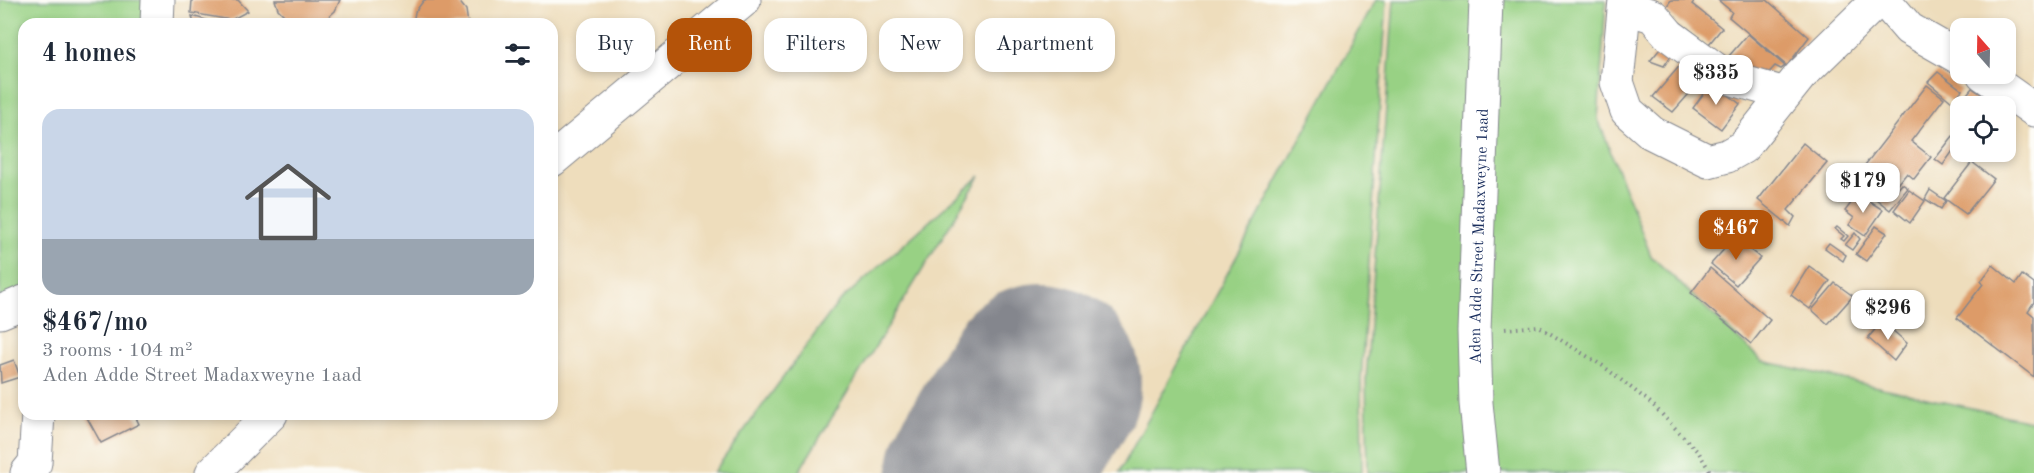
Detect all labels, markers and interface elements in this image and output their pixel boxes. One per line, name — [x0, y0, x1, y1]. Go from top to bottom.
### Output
chip: Buy — [576, 18, 655, 72]
chip: Rent — [667, 18, 752, 72]
chip: Filters — [764, 18, 867, 72]
chip: New — [879, 18, 963, 72]
chip: Apartment — [975, 18, 1115, 72]
north arrow — [1950, 18, 2016, 84]
map controls — [1950, 18, 2016, 162]
icon: filters — [501, 38, 534, 71]
text: 4 homes — [42, 41, 136, 67]
pin: $335 — [1680, 55, 1752, 106]
text: $335 — [1693, 64, 1739, 84]
button: locate — [1950, 96, 2016, 162]
street label: Aden Adde Street Madaxweyne 1aad — [1468, 108, 1492, 365]
icon: home — [234, 148, 342, 256]
pin: $179 — [1827, 163, 1899, 214]
text: $179 — [1840, 172, 1886, 192]
pin: $467 — [1700, 210, 1772, 261]
text: $467 — [1713, 219, 1759, 239]
pin: $296 — [1852, 290, 1924, 341]
text: $296 — [1865, 299, 1911, 319]
text: $467/mo — [42, 310, 148, 336]
text: 3 rooms · 104 m² — [42, 341, 192, 361]
text: Aden Adde Street Madaxweyne 1aad — [42, 366, 362, 386]

